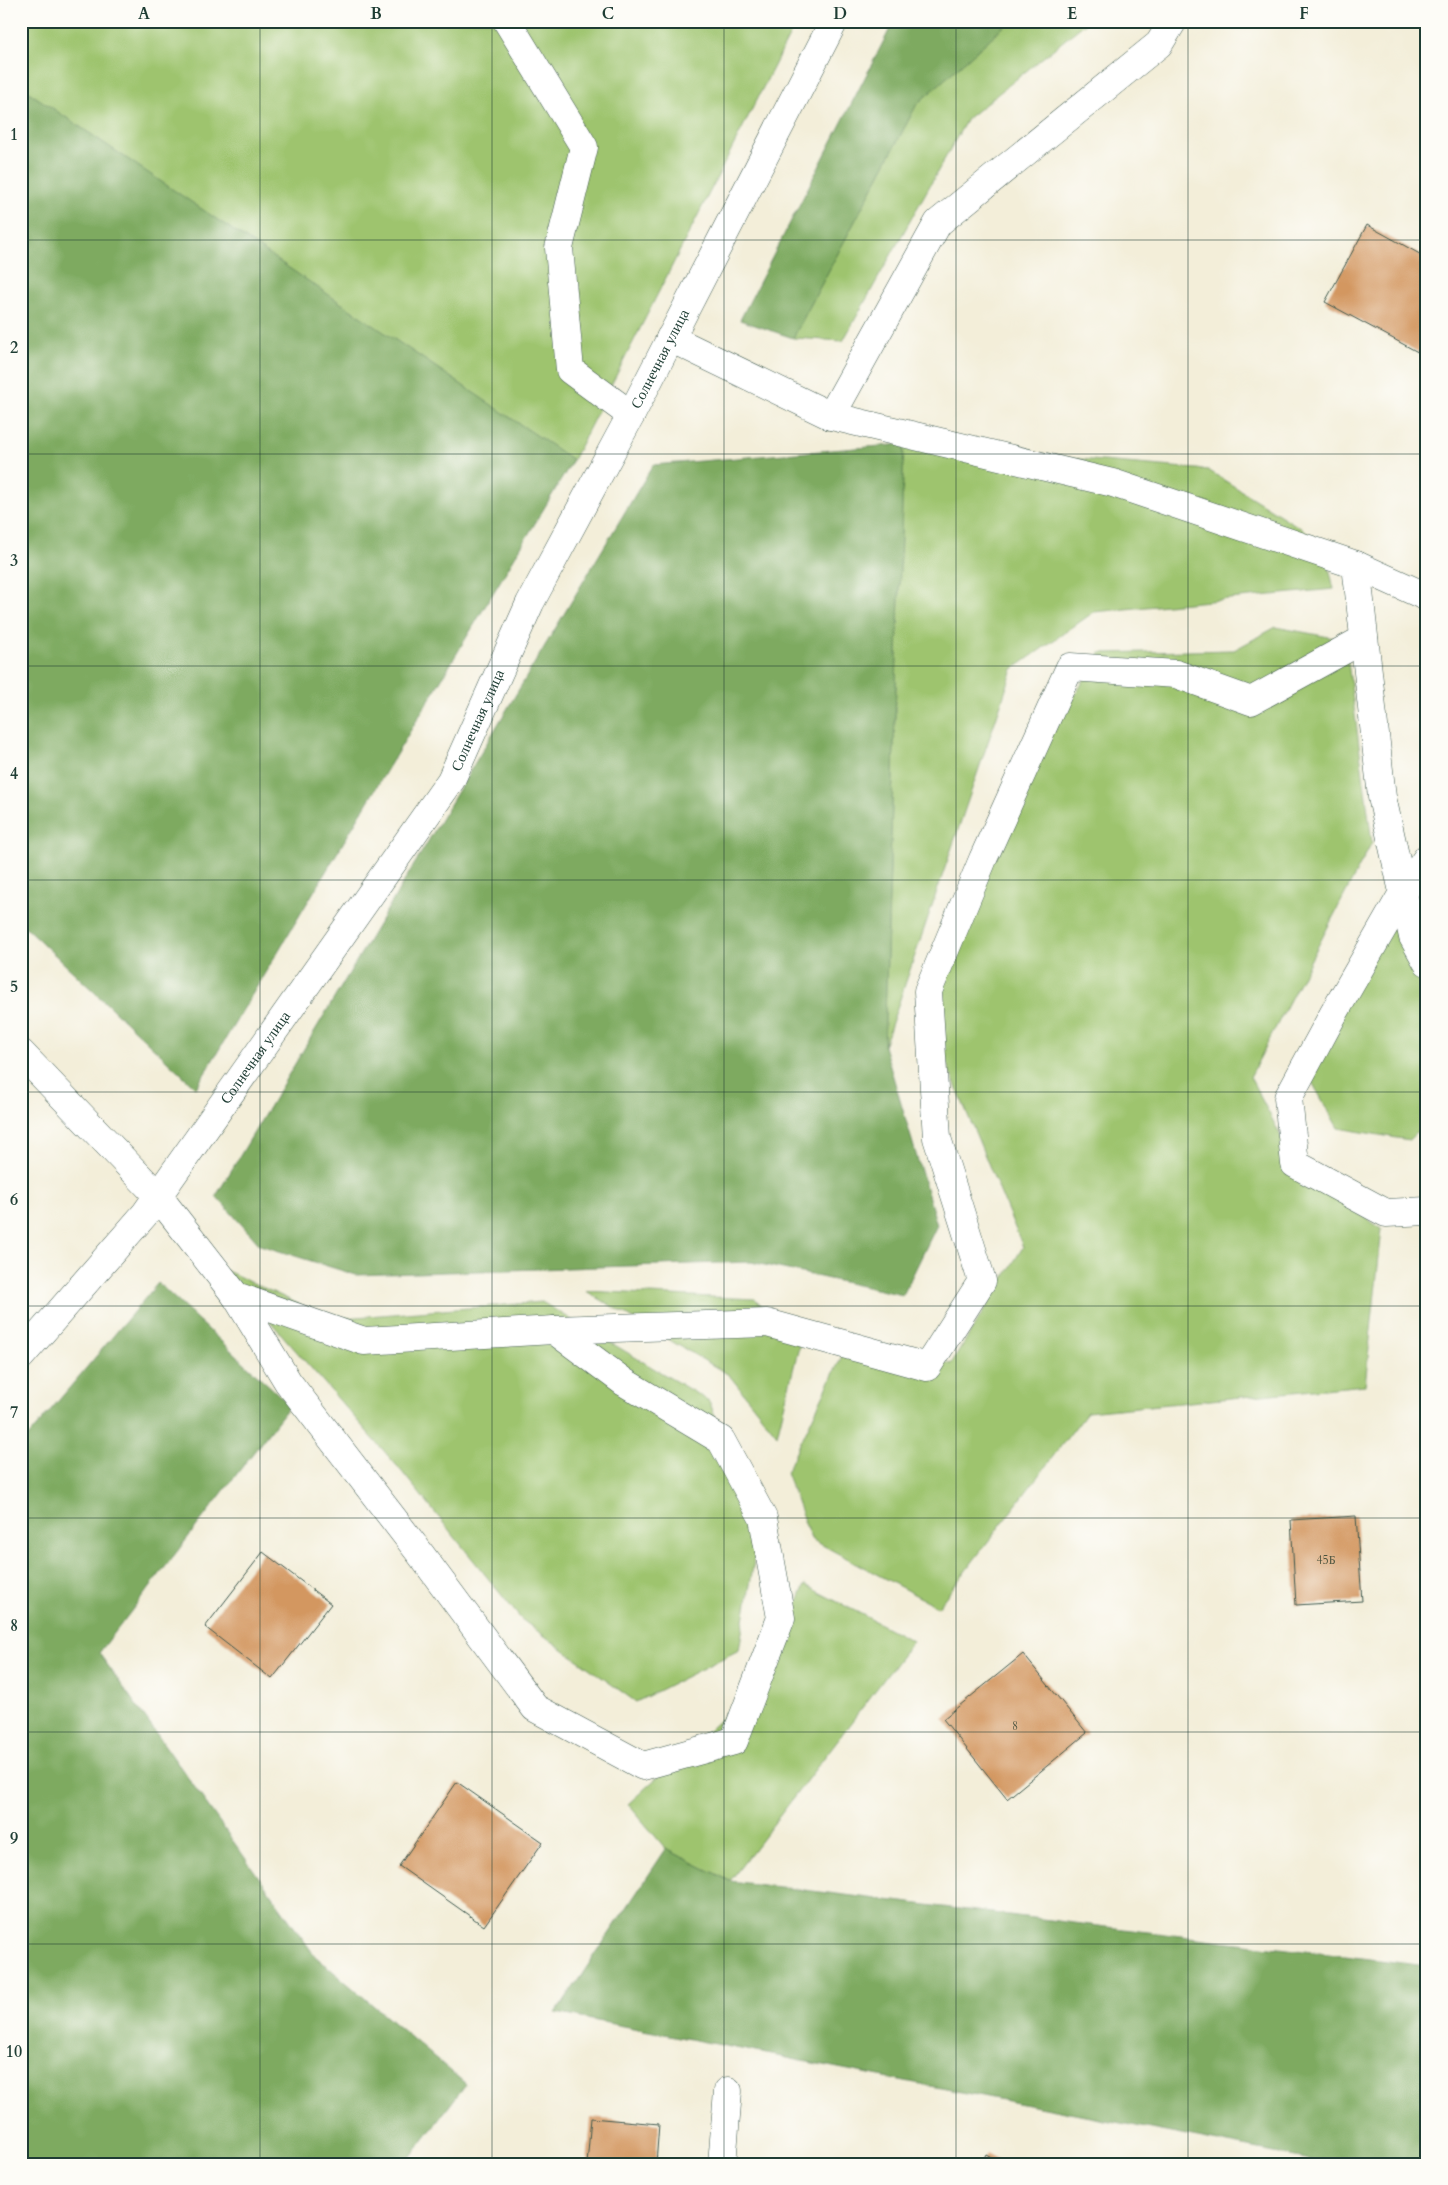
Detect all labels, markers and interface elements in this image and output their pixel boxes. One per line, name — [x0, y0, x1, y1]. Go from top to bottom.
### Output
text: A — [138, 3, 150, 25]
text: B — [370, 3, 382, 25]
text: C — [602, 3, 614, 25]
text: D — [833, 3, 847, 25]
text: E — [1067, 3, 1077, 25]
text: F — [1299, 3, 1309, 25]
text: 1 — [10, 124, 18, 146]
street label: Солнечная улица — [626, 305, 694, 412]
text: 2 — [10, 337, 18, 359]
text: 3 — [10, 550, 18, 572]
street label: Солнечная улица — [446, 666, 509, 774]
text: 4 — [10, 763, 18, 785]
text: 5 — [10, 976, 18, 998]
street label: Солнечная улица — [216, 1007, 295, 1108]
text: 6 — [10, 1189, 18, 1211]
text: 7 — [10, 1402, 18, 1424]
house number: 45Б — [1316, 1552, 1336, 1568]
text: 8 — [10, 1615, 18, 1637]
house number: 8 — [1012, 1718, 1018, 1734]
text: 9 — [10, 1828, 18, 1850]
text: 10 — [6, 2041, 22, 2063]

